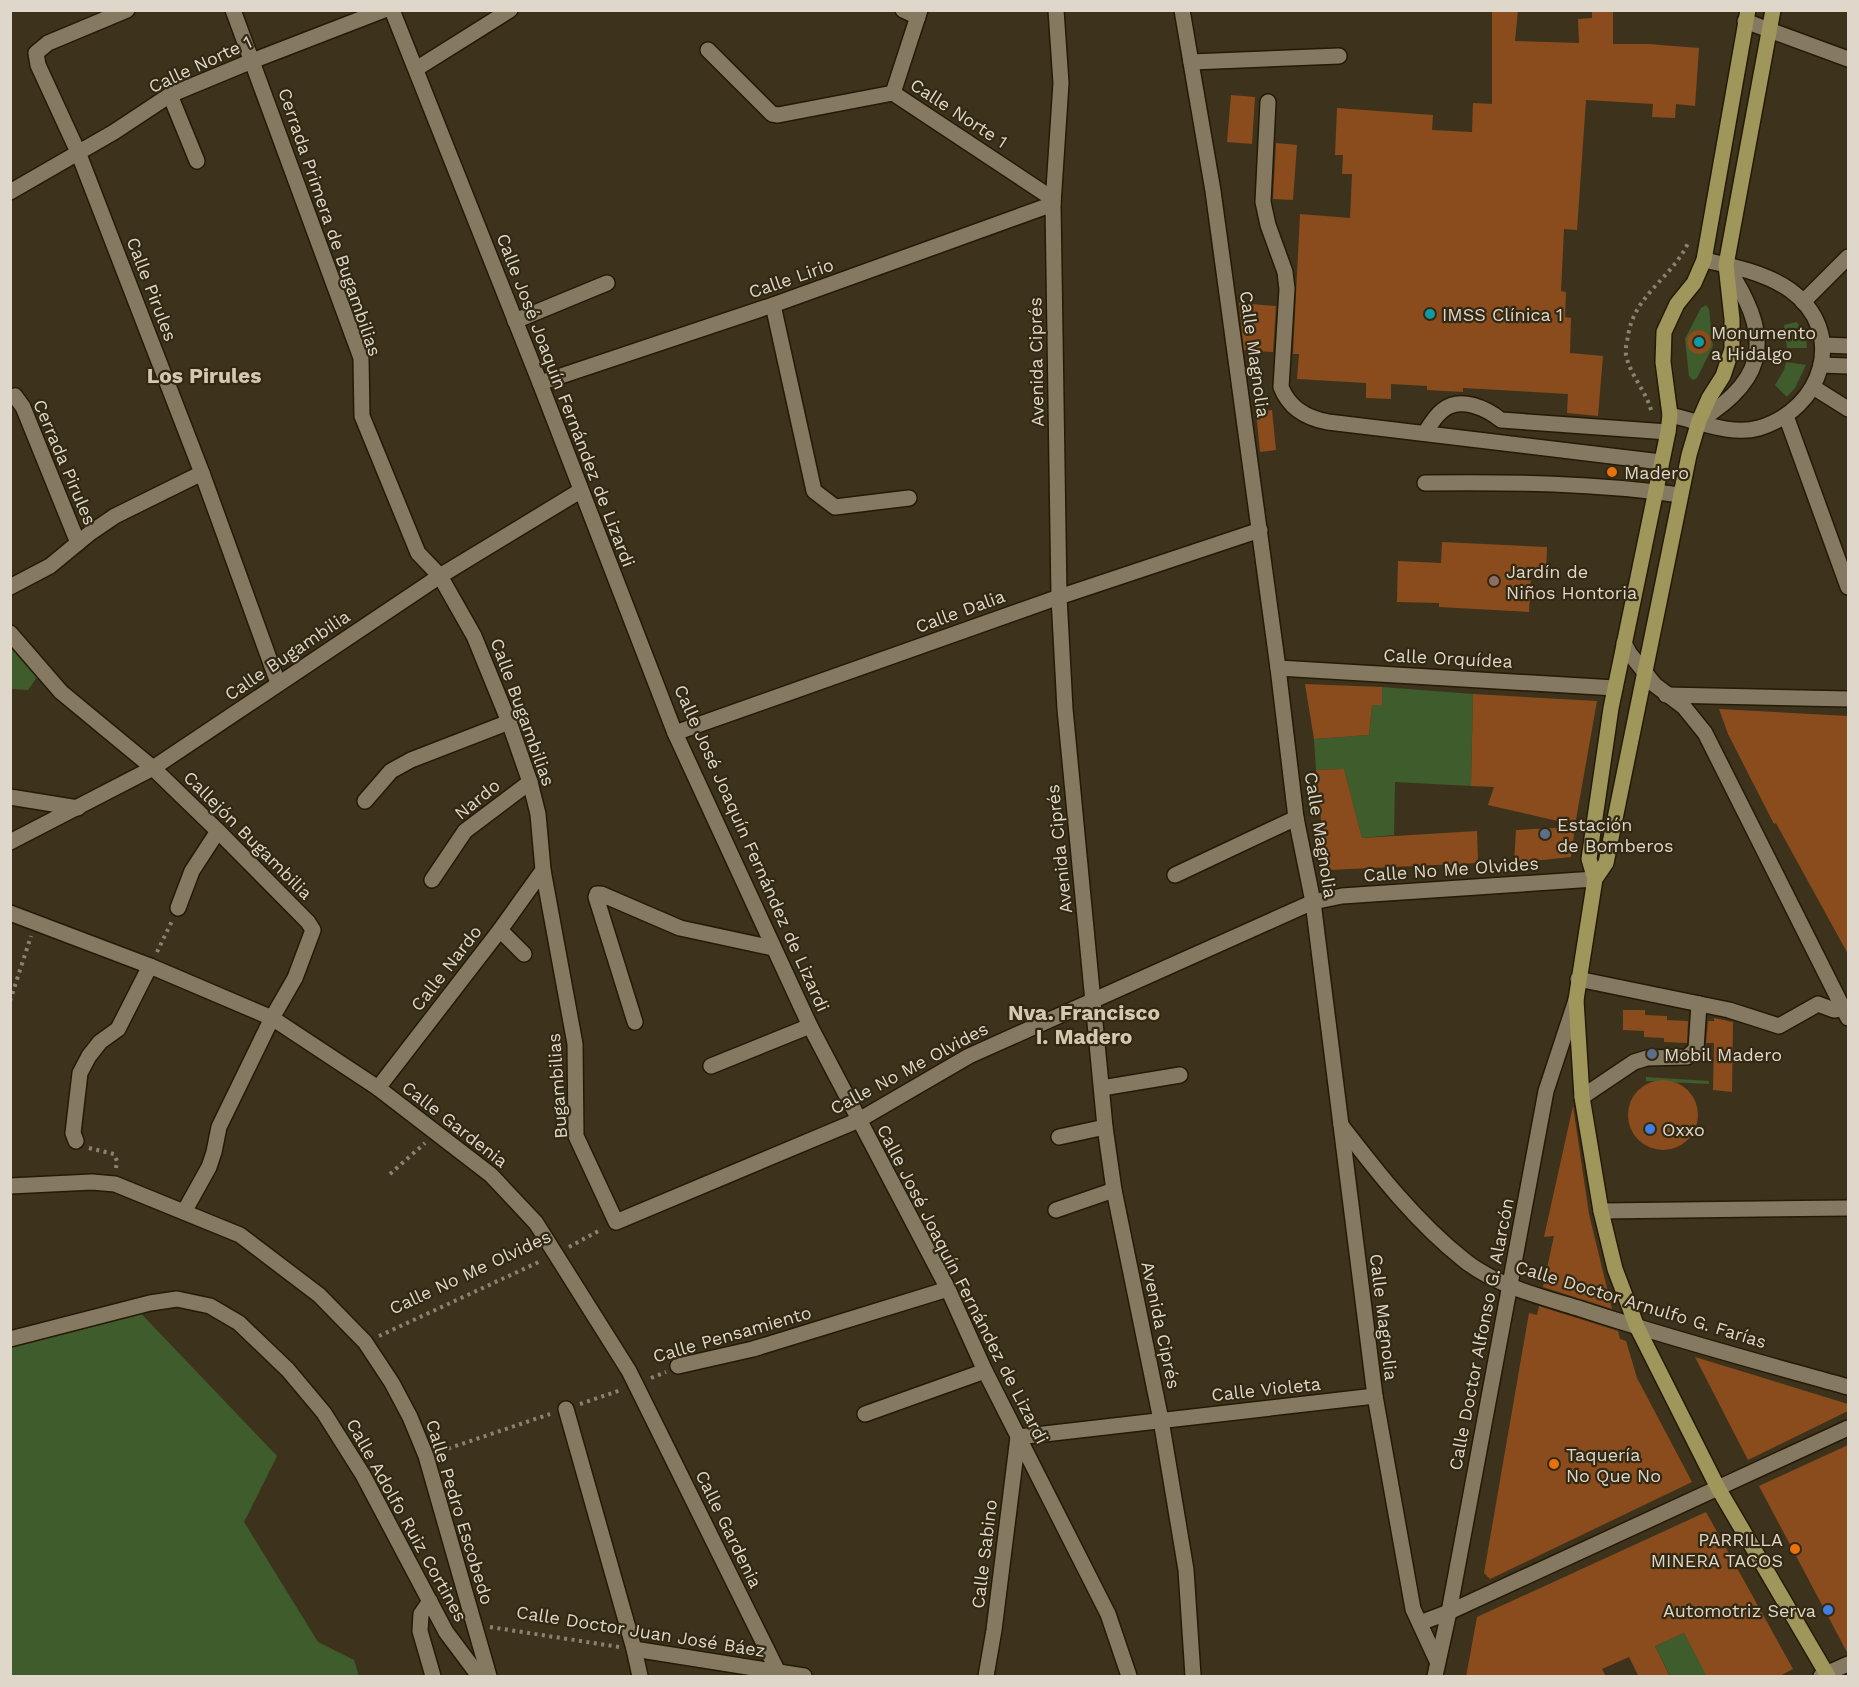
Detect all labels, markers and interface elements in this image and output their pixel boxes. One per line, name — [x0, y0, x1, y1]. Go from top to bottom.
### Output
street label: Calle Norte 1 — [145, 31, 255, 97]
street label: Calle Norte 1 — [907, 74, 1011, 152]
street label: Cerrada Primera de Bugambilias — [274, 85, 386, 359]
street label: Calle José Joaquín Fernández de Lizardi — [493, 230, 639, 570]
street label: Calle Pirules — [123, 234, 181, 344]
street label: Calle Lirio — [746, 254, 836, 302]
street label: Calle Magnolia — [1236, 289, 1274, 419]
street label: Avenida Ciprés — [1024, 297, 1048, 427]
place label: IMSS Clínica 1 — [1442, 304, 1563, 325]
marker: IMSS Clínica 1 — [1423, 307, 1437, 321]
place label: Monumento a Hidalgo — [1711, 322, 1816, 364]
marker: Monumento a Hidalgo — [1692, 335, 1706, 349]
district label: Los Pirules — [147, 363, 261, 388]
street label: Cerrada Pirules — [29, 396, 101, 528]
place label: Madero — [1624, 462, 1689, 483]
marker: Madero — [1605, 465, 1619, 479]
place label: Jardín de Niños Hontoria — [1506, 561, 1637, 603]
marker: Jardín de Niños Hontoria — [1487, 574, 1501, 588]
street label: Calle Dalia — [912, 585, 1008, 637]
street label: Calle Bugambilia — [220, 605, 354, 705]
street label: Calle Bugambilias — [486, 635, 560, 789]
street label: Calle Orquídea — [1383, 644, 1513, 672]
street label: Calle José Joaquín Fernández de Lizardi — [670, 681, 834, 1015]
street label: Callejón Bugambilia — [179, 766, 317, 904]
street label: Calle Magnolia — [1301, 770, 1341, 900]
street label: Nardo — [450, 774, 504, 824]
street label: Avenida Ciprés — [1042, 783, 1076, 915]
place label: Estación de Bomberos — [1557, 814, 1674, 856]
marker: Estación de Bomberos — [1538, 827, 1552, 841]
street label: Calle No Me Olvides — [1363, 852, 1539, 886]
street label: Calle Nardo — [406, 921, 486, 1015]
district label: Nva. Francisco I. Madero — [1008, 1000, 1160, 1049]
street label: Calle No Me Olvides — [826, 1017, 992, 1119]
street label: Bugambilias — [543, 1032, 571, 1140]
place label: Mobil Madero — [1664, 1044, 1782, 1065]
marker: Mobil Madero — [1645, 1047, 1659, 1061]
street label: Calle Gardenia — [398, 1076, 512, 1172]
place label: Oxxo — [1662, 1119, 1705, 1140]
street label: Calle José Joaquín Fernández de Lizardi — [873, 1121, 1053, 1447]
marker: Oxxo — [1643, 1122, 1657, 1136]
street label: Calle Doctor Alfonso G. Alarcón — [1444, 1196, 1518, 1472]
street label: Calle No Me Olvides — [386, 1225, 554, 1319]
street label: Calle Magnolia — [1366, 1252, 1402, 1382]
street label: Calle Doctor Arnulfo G. Farías — [1513, 1256, 1769, 1352]
street label: Avenida Ciprés — [1137, 1259, 1185, 1391]
street label: Calle Pensamiento — [650, 1301, 814, 1367]
street label: Calle Violeta — [1210, 1373, 1322, 1405]
street label: Calle Adolfo Ruiz Cortines — [342, 1415, 472, 1625]
street label: Calle Pedro Escobedo — [422, 1417, 498, 1607]
place label: Taquería No Que No — [1566, 1444, 1661, 1486]
marker: Taquería No Que No — [1547, 1457, 1561, 1471]
street label: Calle Gardenia — [691, 1467, 767, 1591]
street label: Calle Sabino — [967, 1498, 1001, 1610]
place label: PARRILLA MINERA TACOS — [1651, 1529, 1783, 1571]
marker: PARRILLA MINERA TACOS — [1788, 1542, 1802, 1556]
place label: Automotriz Serva — [1663, 1600, 1816, 1621]
street label: Calle Doctor Juan José Báez — [515, 1601, 767, 1661]
marker: Automotriz Serva — [1821, 1603, 1835, 1617]

